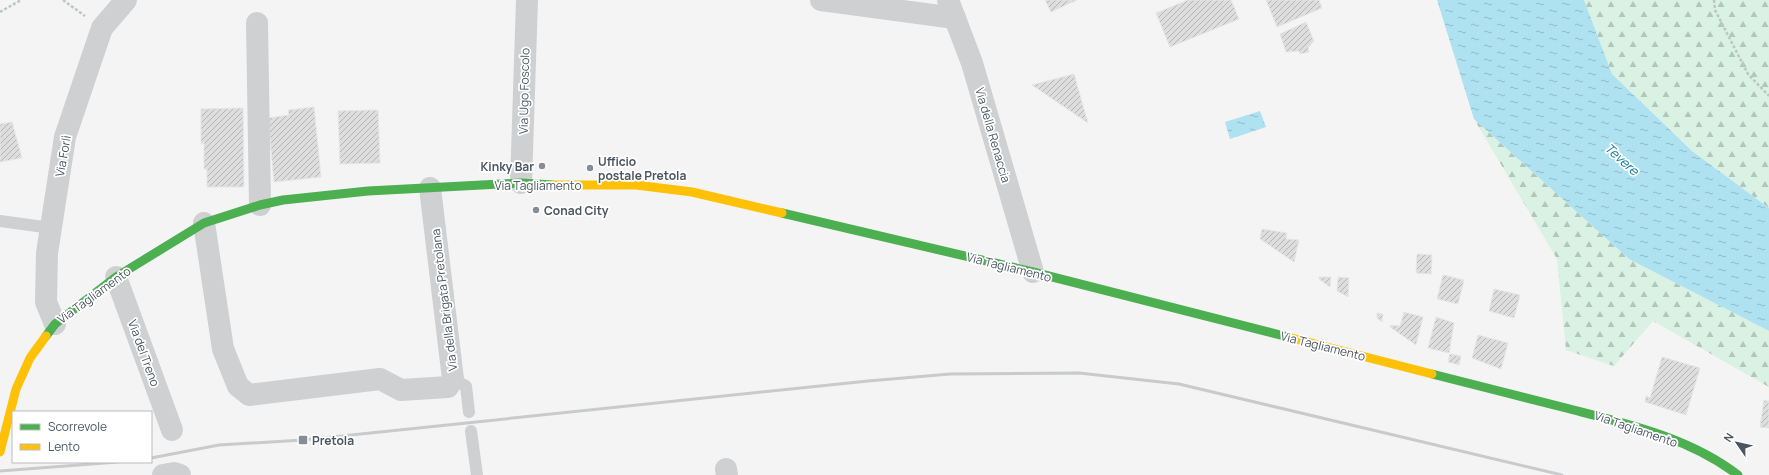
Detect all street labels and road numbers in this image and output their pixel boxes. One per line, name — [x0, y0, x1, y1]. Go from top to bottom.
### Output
street label: Via Ugo Foscolo — [515, 48, 533, 134]
street label: Via della Renaccia — [971, 85, 1015, 185]
street label: Via Forlì — [51, 134, 75, 178]
street label: Via Tagliamento — [495, 177, 582, 194]
street label: Via della Brigata Pretolana — [427, 228, 461, 372]
street label: Via Tagliamento — [965, 248, 1053, 286]
street label: Via Tagliamento — [54, 263, 134, 327]
street label: Via del Treno — [124, 317, 164, 389]
street label: Via Tagliamento — [1279, 327, 1367, 365]
street label: Via Tagliamento — [1592, 407, 1680, 451]

